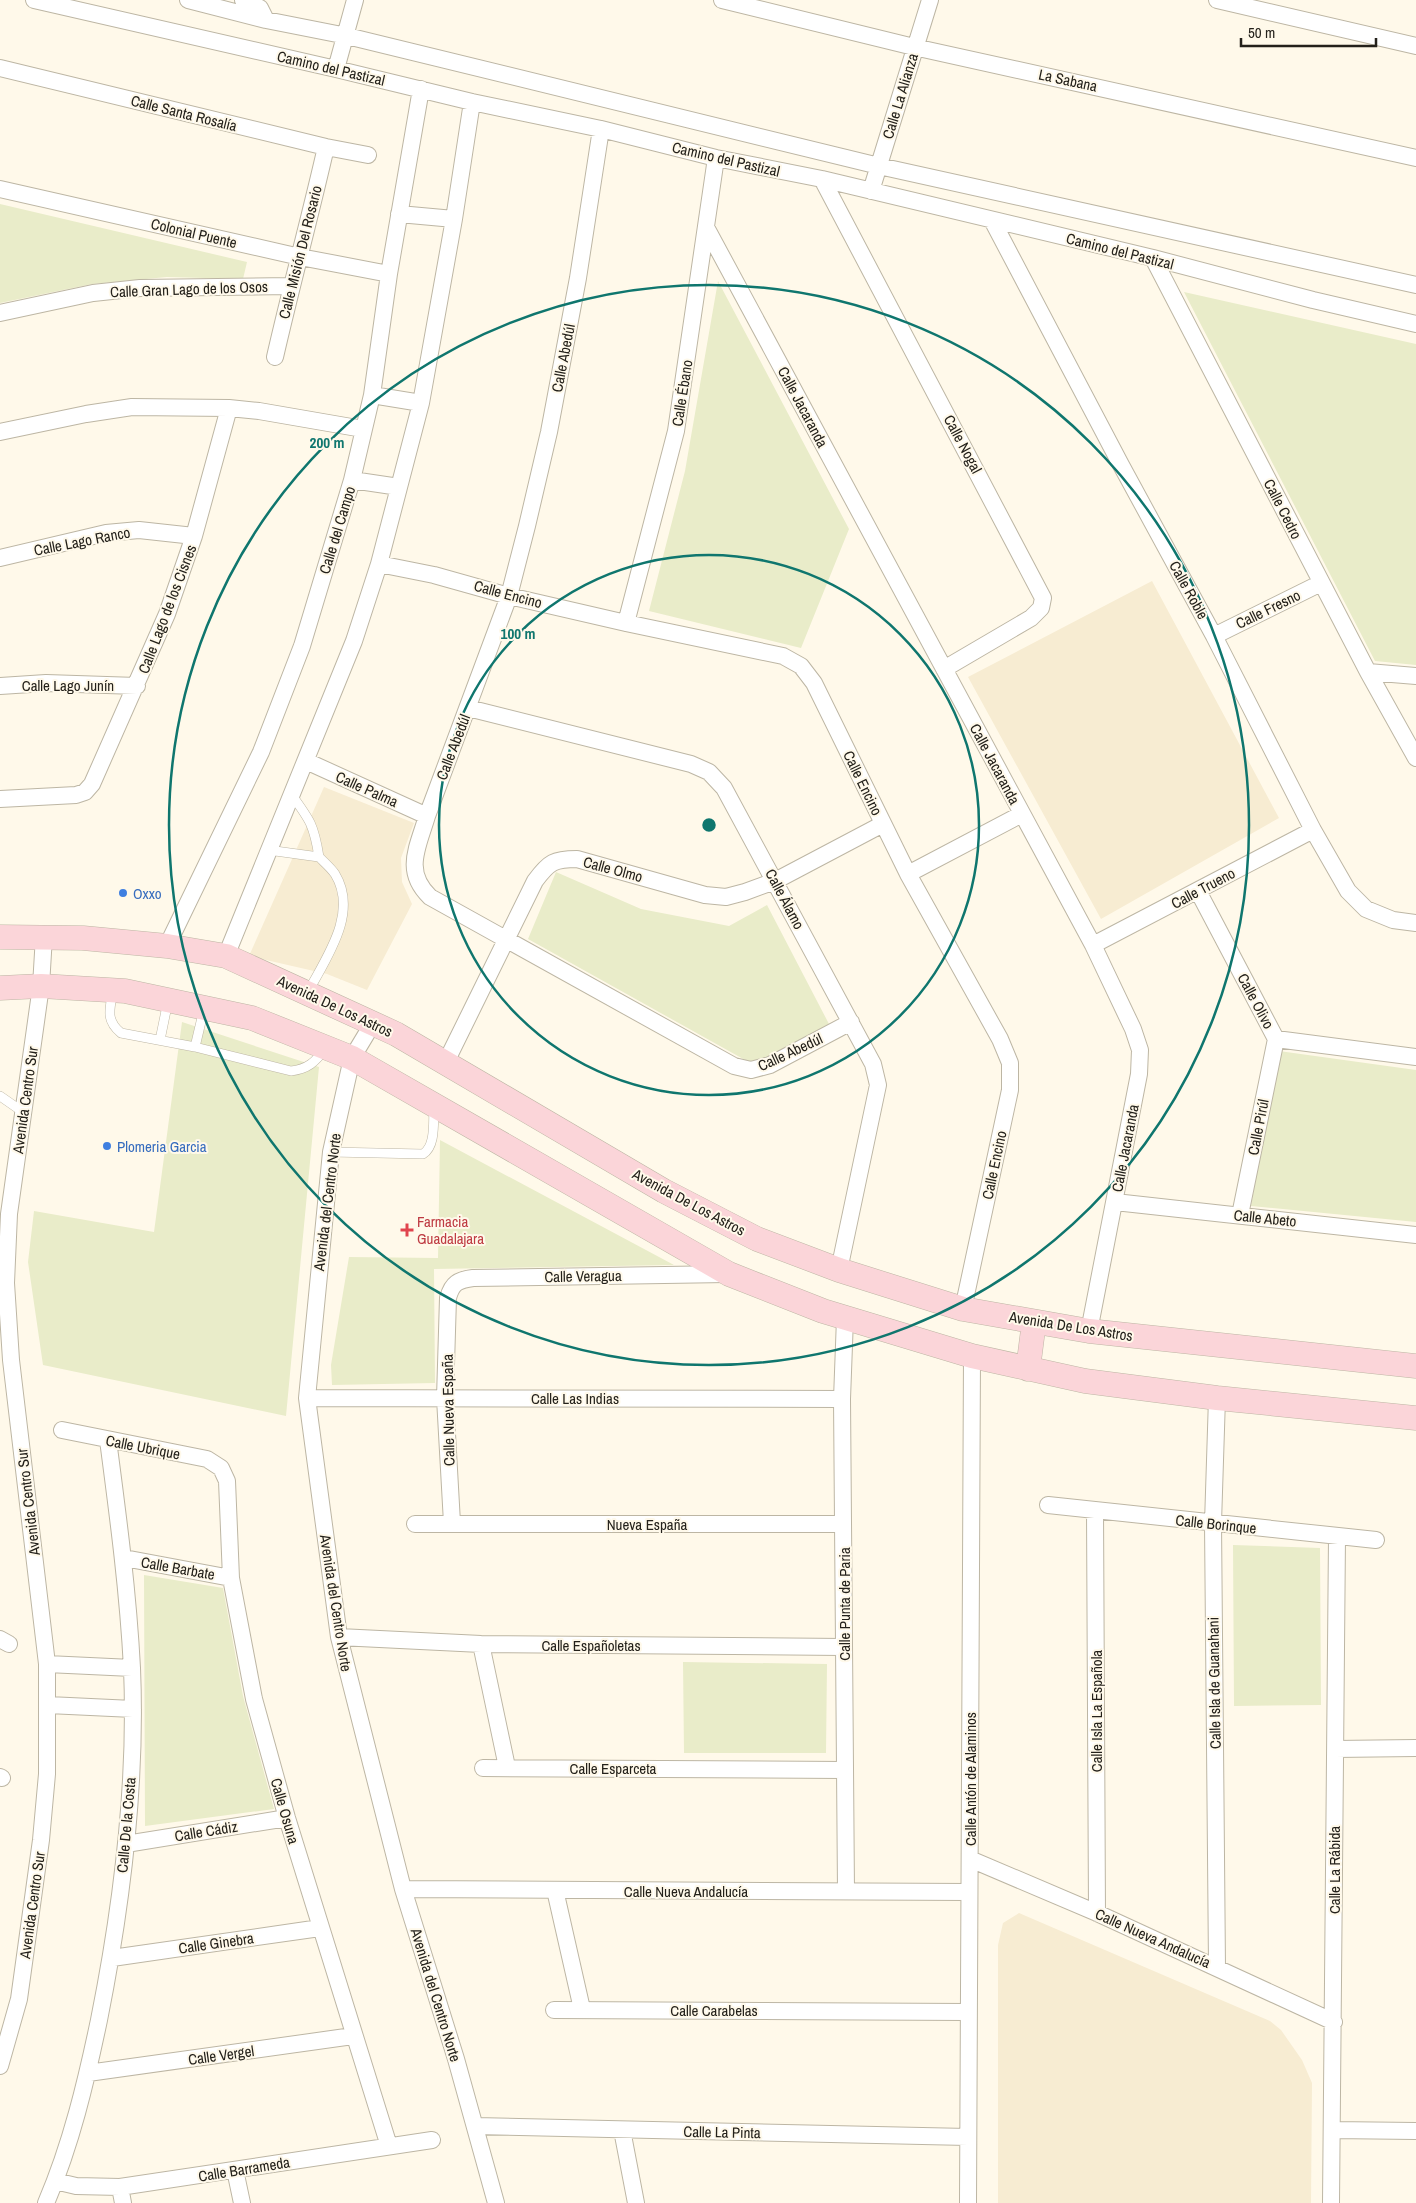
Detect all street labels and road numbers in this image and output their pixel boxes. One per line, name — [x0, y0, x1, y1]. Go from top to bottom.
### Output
street label: Camino del Pastizal — [275, 45, 387, 91]
street label: Calle La Alianza — [877, 50, 923, 142]
street label: La Sabana — [1037, 64, 1099, 96]
street label: Calle Santa Rosalía — [129, 90, 239, 136]
street label: Camino del Pastizal — [670, 136, 782, 182]
street label: Calle Misión Del Rosario — [273, 183, 327, 321]
street label: Colonial Puente — [149, 213, 239, 253]
street label: Camino del Pastizal — [1064, 227, 1176, 275]
street label: Calle Gran Lago de los Osos — [110, 276, 268, 302]
street label: Calle Abedúl — [546, 322, 580, 394]
street label: Calle Ébano — [666, 358, 698, 428]
street label: Calle Jacaranda — [773, 363, 833, 451]
street label: Calle Nogal — [939, 411, 987, 477]
street label: Calle Cedro — [1259, 475, 1307, 543]
street label: Calle del Campo — [314, 483, 360, 577]
street label: Calle Lago Ranco — [32, 521, 132, 561]
street label: Calle Lago de los Cisnes — [133, 541, 201, 677]
street label: Calle Roble — [1164, 557, 1214, 623]
street label: Calle Encino — [472, 575, 545, 613]
street label: Calle Fresno — [1232, 584, 1304, 634]
street label: Calle Lago Junín — [22, 675, 114, 696]
street label: Calle Abedúl — [431, 711, 475, 783]
street label: Calle Jacaranda — [965, 720, 1025, 808]
street label: Calle Encino — [838, 747, 888, 819]
street label: Calle Palma — [332, 766, 402, 812]
street label: Calle Olmo — [581, 851, 645, 887]
street label: Calle Trueno — [1167, 862, 1239, 914]
street label: Calle Álamo — [760, 865, 810, 933]
street label: Avenida De Los Astros — [273, 970, 396, 1042]
street label: Calle Olivo — [1233, 970, 1279, 1033]
street label: Calle Abedúl — [754, 1028, 826, 1076]
street label: Avenida Centro Sur — [7, 1045, 43, 1156]
street label: Calle Pirúl — [1242, 1097, 1274, 1157]
street label: Calle Jacaranda — [1106, 1102, 1144, 1194]
street label: Calle Encino — [976, 1129, 1012, 1201]
street label: Avenida del Centro Norte — [308, 1132, 346, 1273]
street label: Avenida De Los Astros — [628, 1163, 749, 1241]
street label: Calle Abeto — [1233, 1204, 1298, 1232]
street label: Calle Veragua — [544, 1265, 622, 1287]
street label: Avenida De Los Astros — [1007, 1306, 1134, 1346]
street label: Calle Nueva España — [437, 1354, 459, 1466]
street label: Calle Las Indias — [531, 1388, 619, 1409]
street label: Calle Ubrique — [104, 1430, 182, 1465]
street label: Avenida Centro Sur — [11, 1447, 45, 1558]
street label: Calle Borinque — [1174, 1509, 1258, 1539]
street label: Nueva España — [607, 1514, 688, 1535]
street label: Avenida del Centro Norte — [315, 1532, 357, 1673]
street label: Calle Punta de Paria — [834, 1547, 855, 1661]
street label: Calle Barbate — [139, 1551, 217, 1585]
street label: Calle Isla de Guanahani — [1202, 1617, 1226, 1749]
street label: Calle Españoletas — [541, 1635, 641, 1656]
street label: Calle Isla La Española — [1086, 1650, 1107, 1772]
street label: Calle Antón de Alaminos — [960, 1712, 981, 1846]
street label: Calle Esparceta — [570, 1758, 657, 1779]
street label: Calle De la Costa — [111, 1776, 141, 1874]
street label: Calle Osuna — [266, 1776, 304, 1847]
street label: Calle Cádiz — [173, 1816, 239, 1846]
street label: Calle La Rábida — [1324, 1826, 1345, 1914]
street label: Avenida Centro Sur — [14, 1850, 50, 1961]
street label: Calle Nueva Andalucía — [624, 1881, 748, 1902]
street label: Calle Nueva Andalucía — [1092, 1903, 1214, 1973]
street label: Avenida del Centro Norte — [405, 1925, 466, 2064]
street label: Calle Ginebra — [177, 1927, 255, 1959]
street label: Calle Carabelas — [670, 2000, 758, 2021]
street label: Calle Vergel — [187, 2040, 255, 2070]
street label: Calle La Pinta — [683, 2121, 761, 2143]
street label: Calle Barrameda — [197, 2151, 291, 2187]

